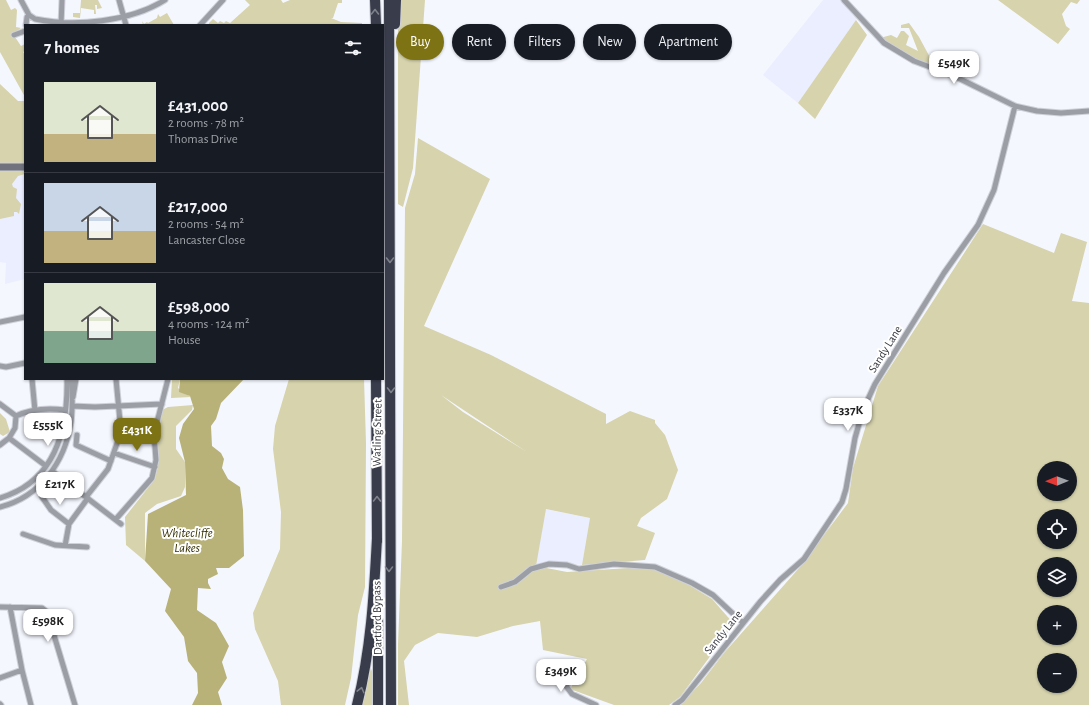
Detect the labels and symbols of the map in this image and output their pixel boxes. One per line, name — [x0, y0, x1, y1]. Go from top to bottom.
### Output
one-way arrow — [371, 9, 379, 15]
pin: £549K — [926, 51, 982, 85]
one-way arrow — [386, 257, 394, 263]
street label: Sandy Lane — [866, 324, 905, 375]
one-way arrow — [387, 387, 395, 393]
pin: £337K — [820, 398, 876, 432]
street label: Watling Street — [370, 399, 384, 467]
pin: £555K — [20, 413, 76, 447]
pin: £431K — [109, 418, 165, 452]
north arrow — [1037, 461, 1077, 501]
pin: £217K — [32, 472, 88, 506]
one-way arrow — [373, 496, 381, 502]
water label: Whitecliffe Lakes — [161, 527, 213, 555]
one-way arrow — [385, 566, 394, 572]
street label: Dartford Bypass — [370, 581, 385, 655]
street label: Sandy Lane — [702, 608, 745, 657]
pin: £598K — [20, 609, 76, 643]
pin: £349K — [533, 659, 589, 693]
one-way arrow — [357, 686, 365, 693]

